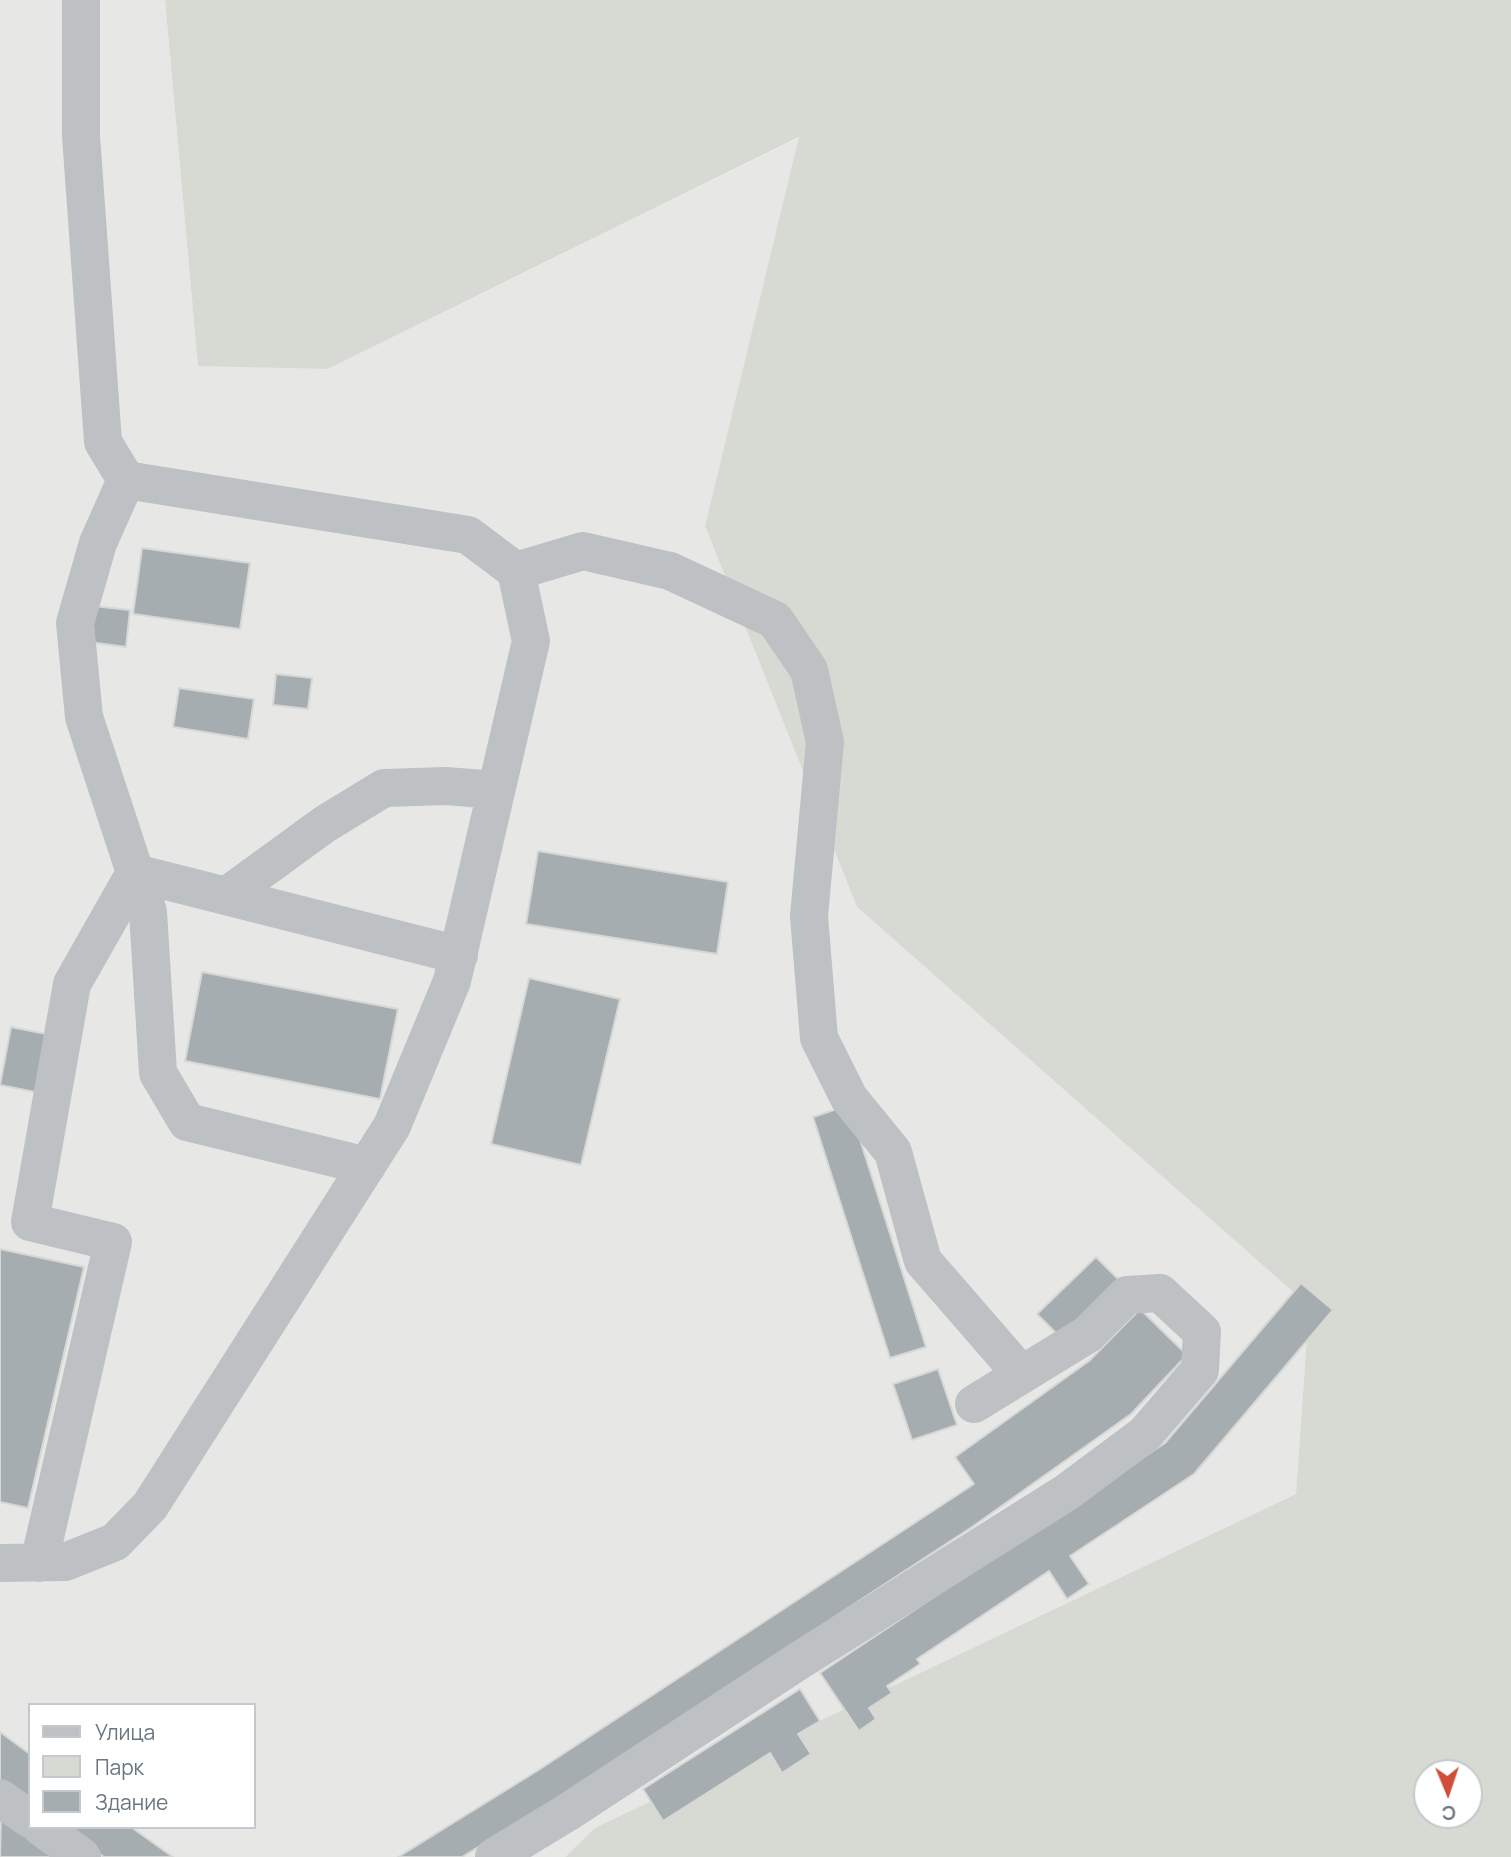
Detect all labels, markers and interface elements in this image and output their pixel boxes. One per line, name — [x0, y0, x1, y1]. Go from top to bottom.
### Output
legend — [28, 1703, 256, 1829]
text: Улица — [95, 1718, 155, 1746]
text: Парк — [95, 1753, 144, 1781]
north arrow — [1413, 1759, 1483, 1829]
text: Здание — [95, 1788, 168, 1816]
text: С — [1441, 1800, 1456, 1826]

